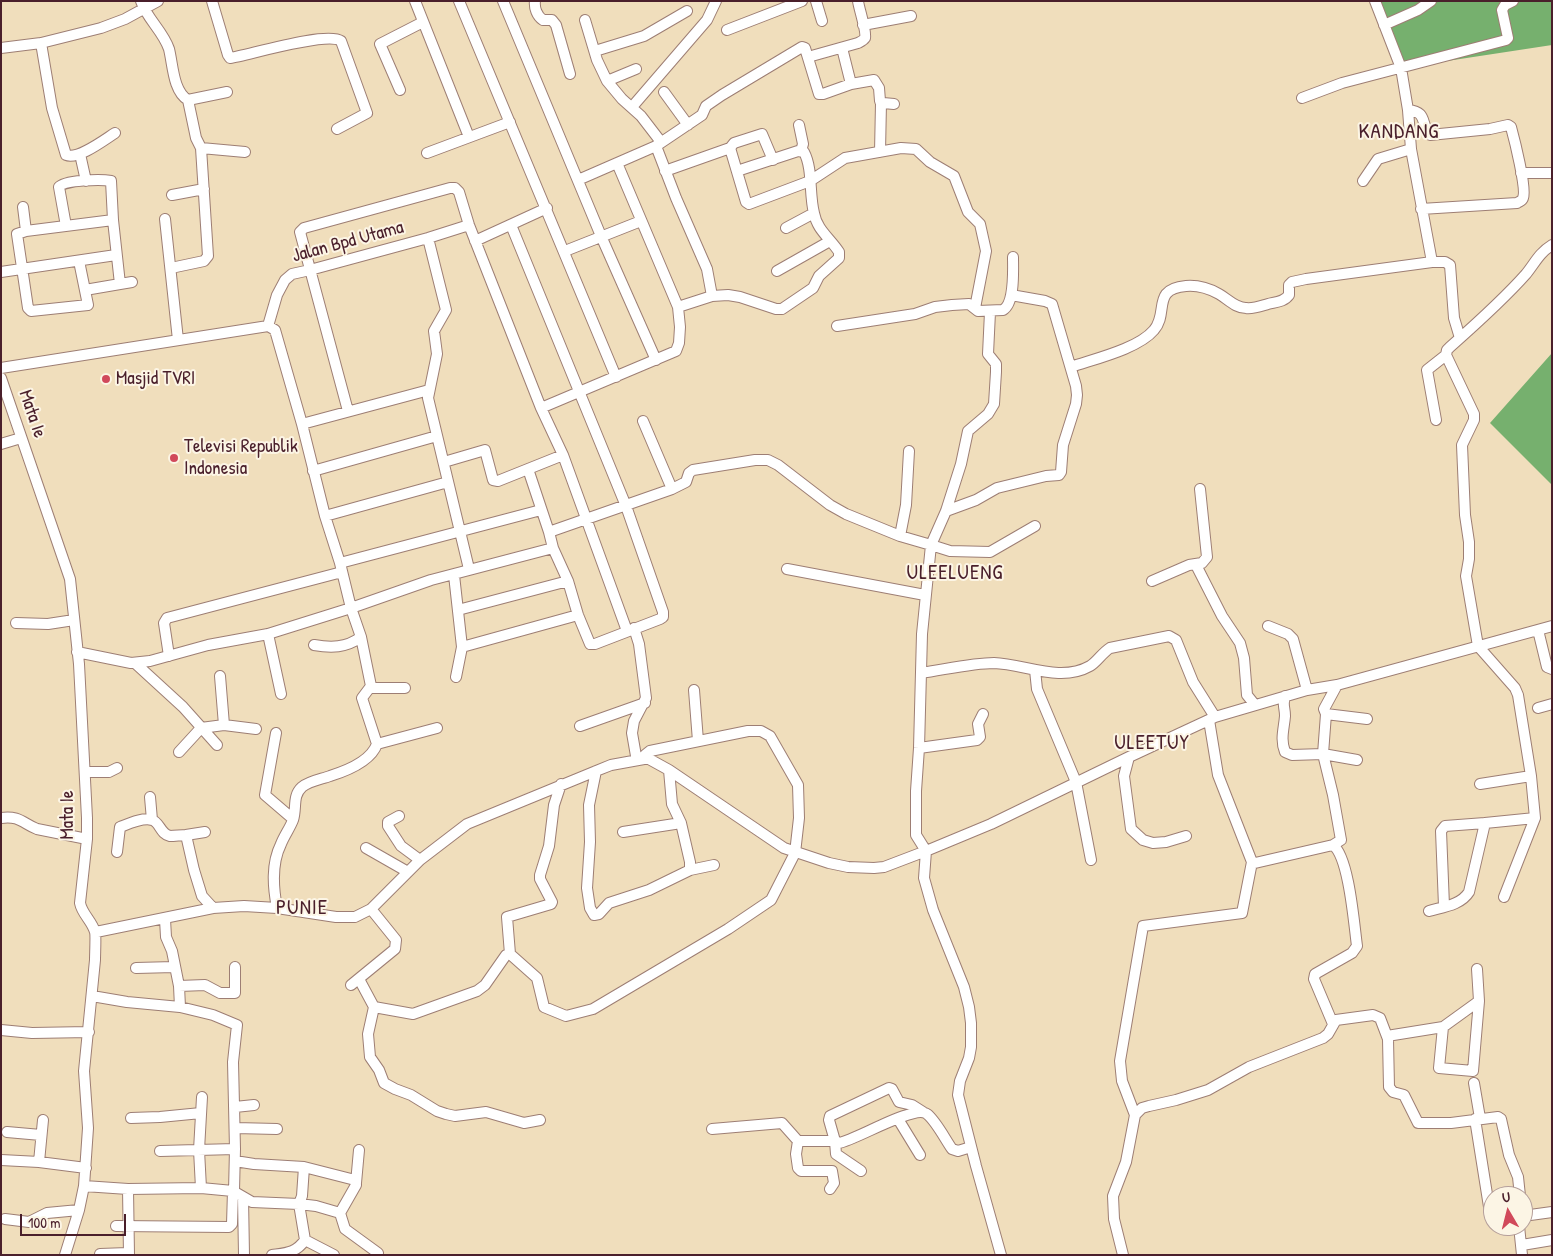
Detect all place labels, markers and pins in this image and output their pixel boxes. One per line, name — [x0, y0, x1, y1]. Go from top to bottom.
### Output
place label: Masjid TVRI — [116, 368, 195, 390]
marker: Masjid TVRI — [100, 373, 112, 385]
place label: Televisi Republik Indonesia — [184, 436, 298, 480]
marker: Televisi Republik Indonesia — [168, 452, 180, 464]

